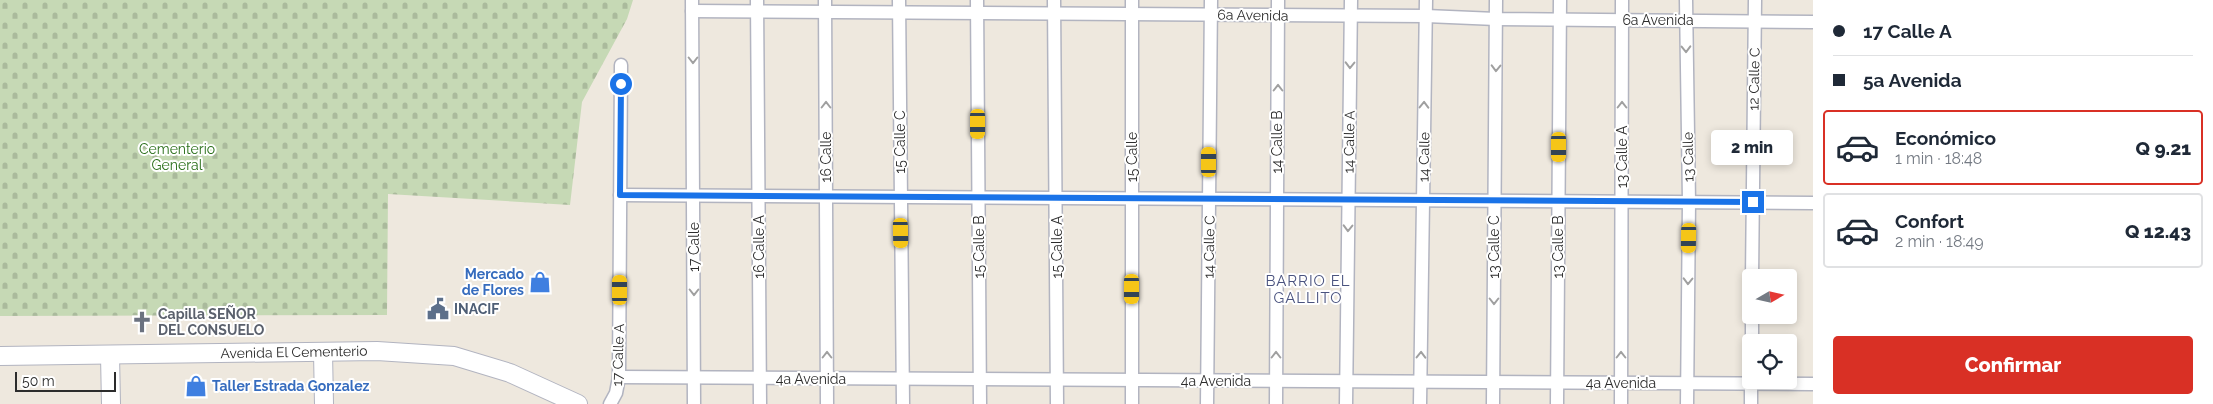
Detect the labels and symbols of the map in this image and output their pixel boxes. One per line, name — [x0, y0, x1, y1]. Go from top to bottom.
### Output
street label: 6a Avenida — [1217, 6, 1289, 24]
street label: 6a Avenida — [1622, 12, 1694, 28]
one-way arrow — [1681, 45, 1691, 53]
street label: 12 Calle C — [1745, 47, 1763, 111]
one-way arrow — [688, 56, 698, 64]
one-way arrow — [1345, 61, 1356, 69]
one-way arrow — [1491, 64, 1501, 72]
route start — [610, 73, 632, 95]
one-way arrow — [1272, 84, 1283, 92]
one-way arrow — [821, 101, 831, 109]
one-way arrow — [1419, 101, 1430, 109]
one-way arrow — [1617, 101, 1627, 109]
car — [970, 109, 985, 139]
street label: 15 Calle C — [892, 110, 908, 174]
street label: 14 Calle B — [1269, 110, 1285, 174]
street label: 14 Calle A — [1340, 110, 1358, 174]
street label: 13 Calle A — [1614, 125, 1630, 188]
callout: 2 min — [1712, 130, 1794, 164]
street label: 16 Calle — [818, 131, 834, 183]
street label: 15 Calle — [1124, 132, 1140, 182]
street label: 14 Calle — [1416, 132, 1432, 182]
car — [1551, 132, 1566, 162]
street label: 13 Calle — [1680, 132, 1696, 182]
park label: Cementerio General — [139, 141, 215, 173]
car — [1201, 147, 1216, 177]
route end — [1742, 191, 1764, 213]
street label: 16 Calle A — [751, 215, 767, 279]
street label: 15 Calle B — [971, 215, 987, 279]
street label: 15 Calle A — [1049, 215, 1065, 278]
street label: 14 Calle C — [1200, 215, 1218, 279]
street label: 13 Calle C — [1486, 215, 1502, 279]
street label: 13 Calle B — [1550, 216, 1566, 279]
car — [893, 218, 908, 248]
street label: 17 Calle — [686, 222, 702, 272]
car — [1681, 223, 1696, 253]
one-way arrow — [1343, 224, 1353, 232]
place label: Mercado de Flores — [462, 266, 525, 298]
shop icon: Mercado de Flores — [527, 269, 553, 295]
north arrow — [1742, 269, 1798, 324]
district label: BARRIO EL GALLITO — [1265, 272, 1351, 307]
car — [1124, 274, 1139, 304]
car — [612, 275, 627, 305]
one-way arrow — [1683, 278, 1693, 285]
one-way arrow — [689, 288, 700, 296]
public building icon: INACIF — [425, 296, 451, 322]
one-way arrow — [1489, 297, 1499, 305]
place label: INACIF — [454, 301, 499, 317]
place label: Capilla SEÑOR DEL CONSUELO — [158, 305, 265, 338]
church icon: Capilla SEÑOR DEL CONSUELO — [129, 309, 155, 335]
street label: 17 Calle A — [609, 323, 627, 387]
street label: Avenida El Cementerio — [220, 343, 368, 361]
one-way arrow — [822, 351, 832, 359]
one-way arrow — [1271, 351, 1281, 359]
one-way arrow — [1416, 351, 1426, 359]
one-way arrow — [1616, 351, 1626, 359]
scale bar — [15, 369, 116, 392]
street label: 4a Avenida — [776, 371, 846, 387]
shop icon: Taller Estrada Gonzalez — [183, 373, 209, 399]
street label: 4a Avenida — [1181, 373, 1251, 389]
street label: 4a Avenida — [1586, 375, 1656, 391]
place label: Taller Estrada Gonzalez — [212, 378, 369, 394]

